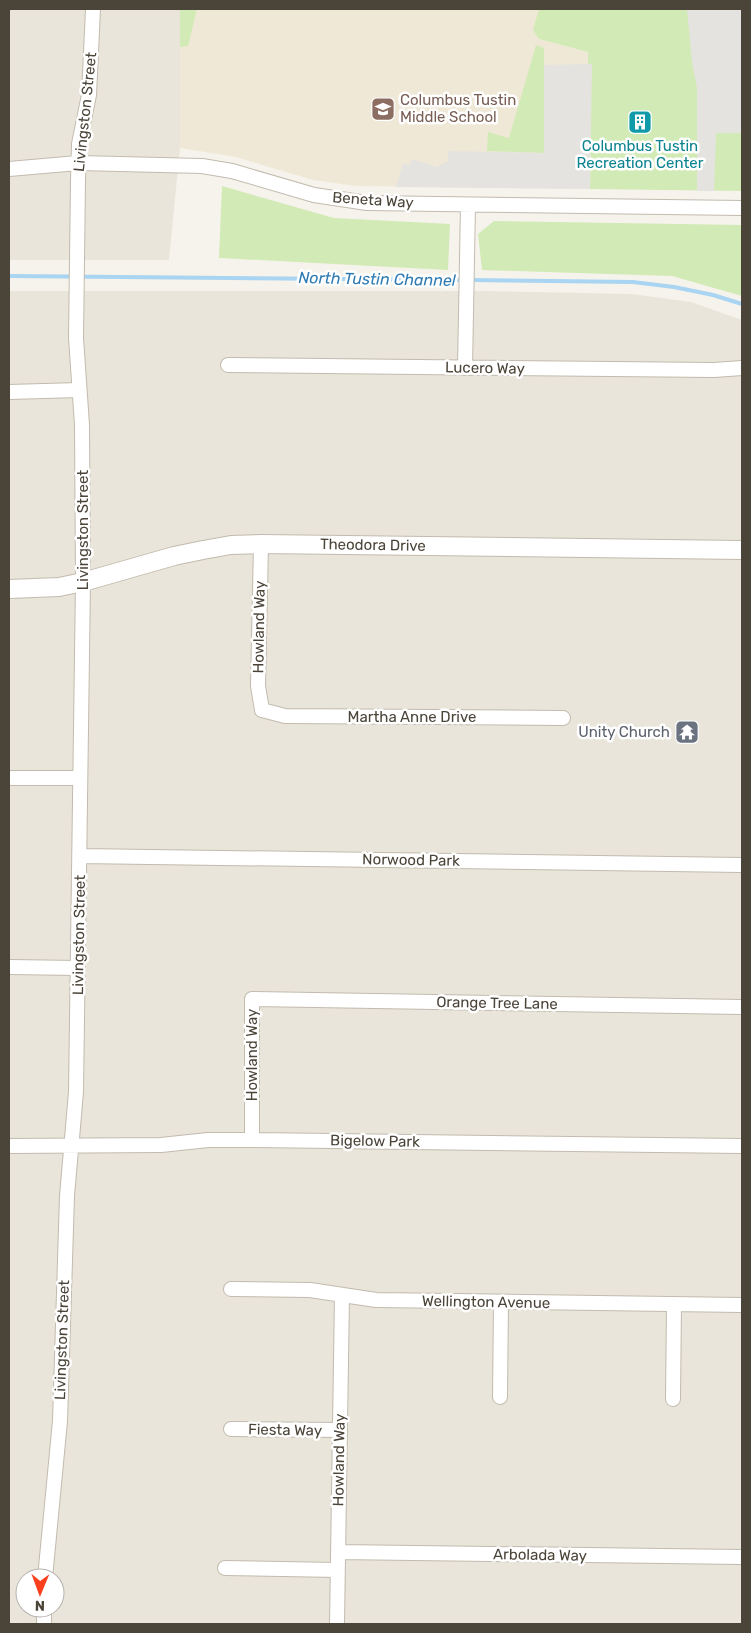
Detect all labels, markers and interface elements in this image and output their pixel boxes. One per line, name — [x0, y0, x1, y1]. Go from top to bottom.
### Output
street label: Livingston Street — [70, 51, 100, 173]
place label: Columbus Tustin Middle School — [400, 91, 516, 126]
school or university icon: Columbus Tustin Middle School — [370, 96, 396, 122]
building icon: Columbus Tustin Recreation Center — [627, 109, 653, 135]
place label: Columbus Tustin Recreation Center — [577, 137, 704, 172]
street label: Beneta Way — [332, 188, 414, 212]
water label: North Tustin Channel — [298, 268, 457, 290]
street label: Lucero Way — [445, 358, 525, 378]
street label: Livingston Street — [74, 470, 92, 590]
street label: Theodora Drive — [320, 535, 426, 555]
street label: Howland Way — [249, 581, 269, 673]
street label: Martha Anne Drive — [348, 708, 476, 726]
temple icon: Unity Church — [674, 719, 700, 745]
place label: Unity Church — [578, 723, 670, 741]
street label: Norwood Park — [362, 850, 460, 870]
street label: Livingston Street — [69, 875, 89, 995]
street label: Orange Tree Lane — [436, 993, 558, 1013]
street label: Howland Way — [243, 1009, 261, 1101]
street label: Bigelow Park — [330, 1131, 420, 1151]
street label: Livingston Street — [51, 1279, 73, 1400]
street label: Wellington Avenue — [422, 1292, 550, 1312]
street label: Howland Way — [329, 1414, 349, 1506]
street label: Fiesta Way — [248, 1420, 322, 1440]
street label: Arbolada Way — [493, 1545, 587, 1565]
north arrow — [15, 1568, 65, 1618]
text: N — [35, 1597, 45, 1614]

